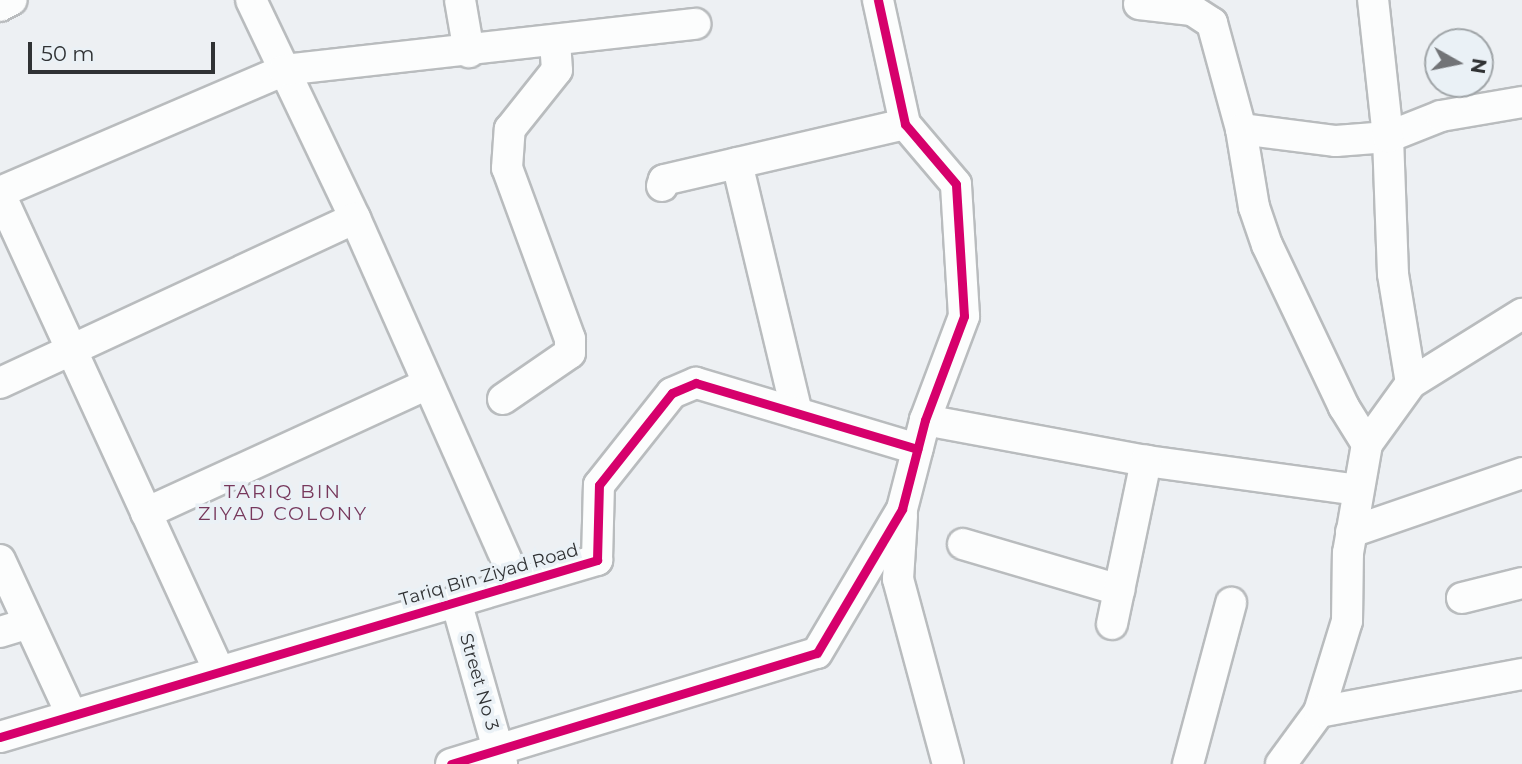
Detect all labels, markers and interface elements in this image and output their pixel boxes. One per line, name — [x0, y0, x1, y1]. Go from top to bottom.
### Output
scale bar — [32, 28, 219, 72]
north arrow — [1424, 28, 1494, 98]
text: 50 m — [41, 41, 95, 66]
text: N — [1466, 57, 1491, 75]
district label: TARIQ BIN ZIYAD COLONY — [199, 481, 367, 525]
street label: Tariq Bin Ziyad Road — [397, 539, 581, 611]
street label: Street No 3 — [455, 631, 503, 733]

